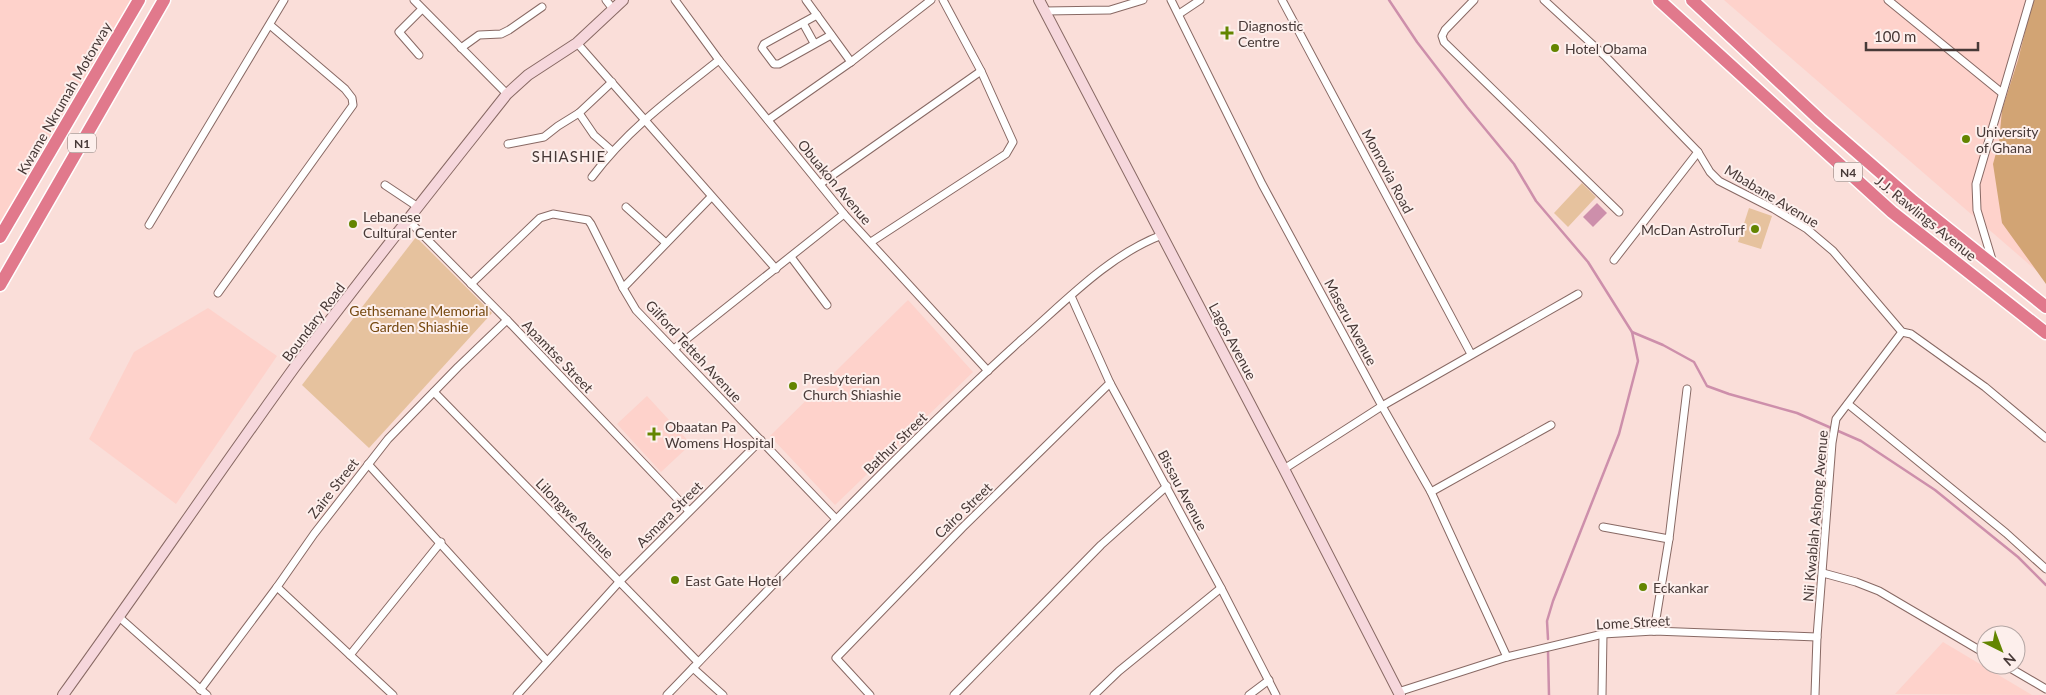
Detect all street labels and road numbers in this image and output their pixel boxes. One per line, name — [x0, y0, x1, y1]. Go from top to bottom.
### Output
street label: Kwame Nkrumah Motorway — [13, 18, 115, 177]
street label: Monrovia Road — [1359, 126, 1417, 216]
road number: N1 — [68, 134, 96, 152]
street label: Obuakon Avenue — [795, 136, 875, 228]
street label: Mbabane Avenue — [1722, 161, 1822, 231]
road number: N4 — [1834, 162, 1862, 182]
street label: J.J. Rawlings Avenue — [1872, 172, 1980, 264]
street label: Maseru Avenue — [1321, 276, 1381, 368]
street label: Boundary Road — [278, 279, 348, 365]
street label: Gilford Tetteh Avenue — [642, 296, 746, 406]
street label: Lagos Avenue — [1206, 300, 1260, 382]
street label: Apamtse Street — [519, 316, 597, 396]
street label: Bathur Street — [860, 409, 930, 477]
street label: Nii Kwablah Ashong Avenue — [1799, 429, 1831, 603]
street label: Bissau Avenue — [1155, 447, 1211, 533]
street label: Zaire Street — [304, 455, 362, 521]
street label: Lilongwe Avenue — [533, 474, 617, 562]
street label: Asmara Street — [632, 477, 706, 551]
street label: Cairo Street — [931, 479, 995, 541]
street label: Lome Street — [1596, 612, 1670, 632]

